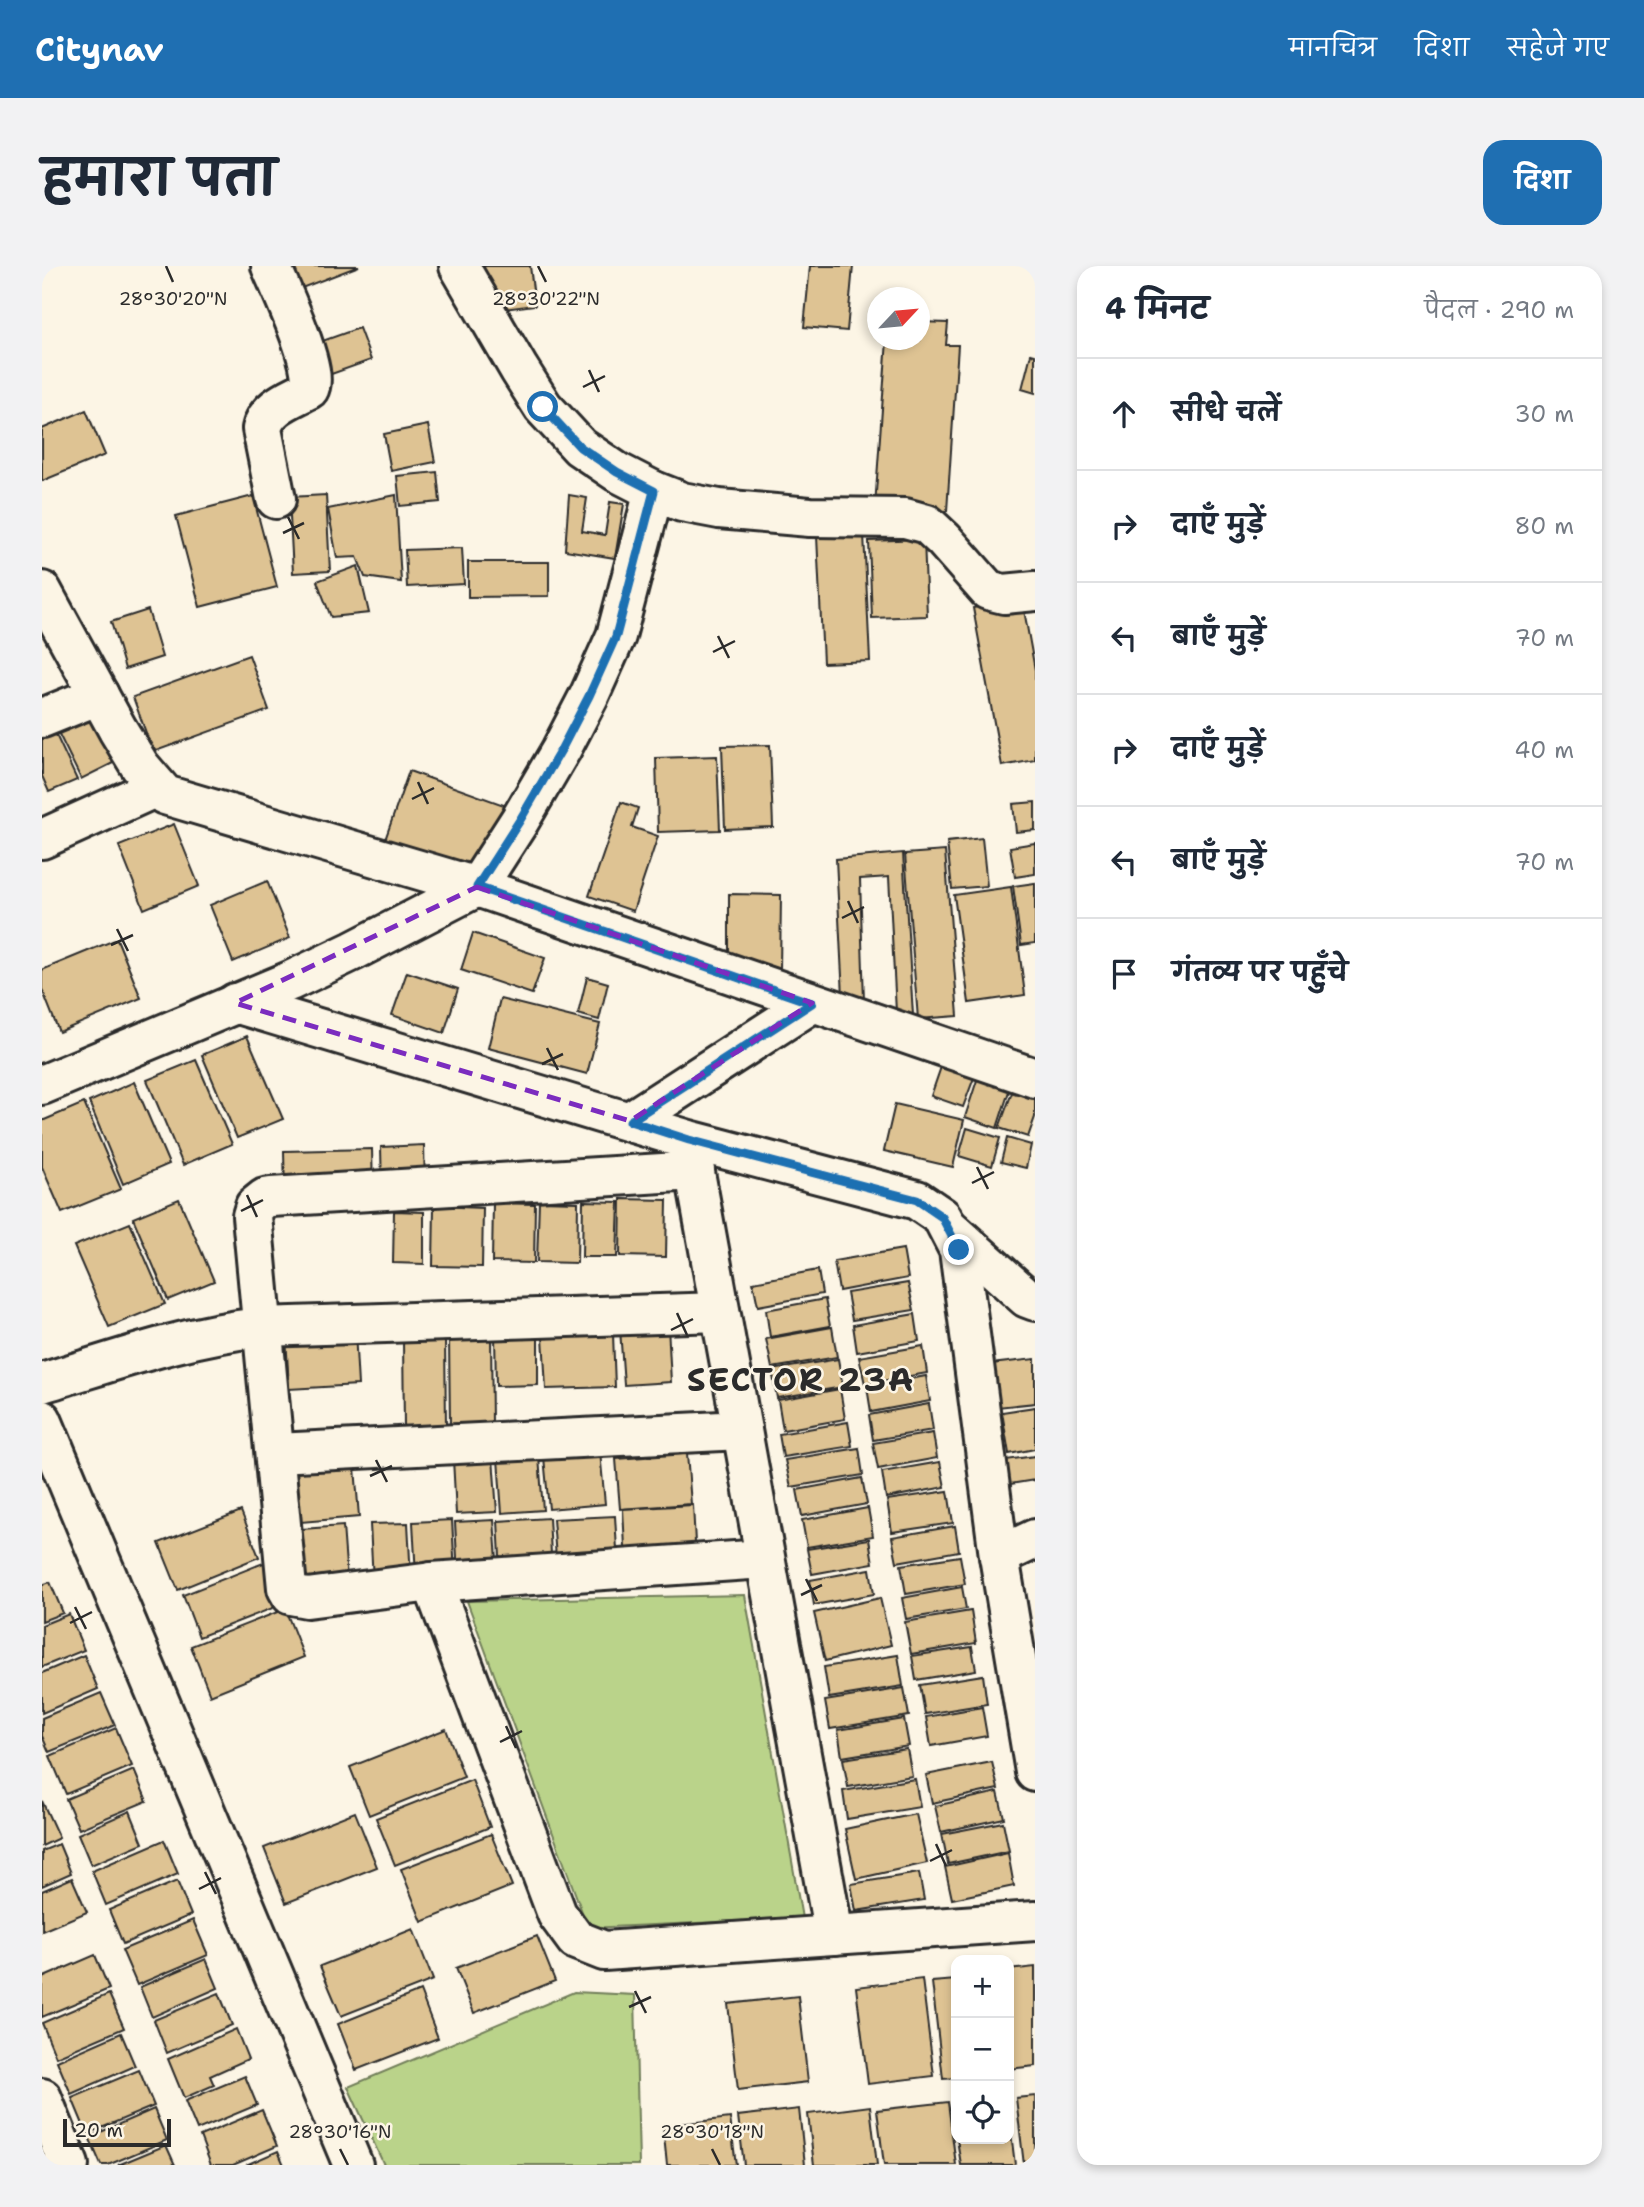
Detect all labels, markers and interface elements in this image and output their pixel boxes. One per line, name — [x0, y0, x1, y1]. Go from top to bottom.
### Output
text: Citynav — [35, 27, 164, 72]
text: मानचित्र — [1289, 32, 1377, 64]
text: दिशा — [1415, 32, 1469, 64]
text: सहेजे गए — [1507, 32, 1609, 64]
button: दिशा — [1483, 140, 1602, 225]
text: हमारा पता — [42, 145, 277, 211]
text: 28°30'20"N — [119, 287, 227, 311]
text: 28°30'22"N — [492, 287, 600, 311]
north arrow — [867, 287, 930, 350]
text: 4 मिनट — [1105, 288, 1209, 329]
text: पैदल · 290 m — [1424, 295, 1574, 325]
route start — [527, 391, 558, 422]
text: सीधे चलें — [1172, 394, 1281, 429]
icon: ahead — [1105, 395, 1143, 433]
text: 30 m — [1515, 399, 1574, 429]
text: दाएँ मुड़ें — [1172, 506, 1265, 541]
icon: right — [1105, 507, 1143, 545]
text: 80 m — [1515, 511, 1574, 541]
text: बाएँ मुड़ें — [1172, 618, 1266, 653]
icon: left — [1105, 619, 1143, 657]
text: 70 m — [1515, 623, 1574, 653]
text: दाएँ मुड़ें — [1172, 730, 1265, 765]
icon: right — [1105, 731, 1143, 769]
text: 40 m — [1514, 735, 1574, 765]
text: बाएँ मुड़ें — [1172, 842, 1266, 877]
icon: left — [1105, 843, 1143, 881]
text: 70 m — [1515, 847, 1574, 877]
text: गंतव्य पर पहुँचे — [1172, 954, 1348, 989]
icon: arrive — [1105, 955, 1143, 993]
route end — [943, 1234, 974, 1265]
district label: SECTOR 23A — [687, 1357, 915, 1402]
map controls — [951, 1955, 1014, 2144]
button: + — [951, 1955, 1014, 2018]
button: − — [951, 2018, 1014, 2081]
button: locate — [951, 2081, 1014, 2144]
scale bar — [63, 2116, 172, 2148]
text: 20 m — [74, 2118, 123, 2143]
text: 28°30'16"N — [289, 2120, 391, 2144]
text: 28°30'18"N — [660, 2120, 764, 2144]

